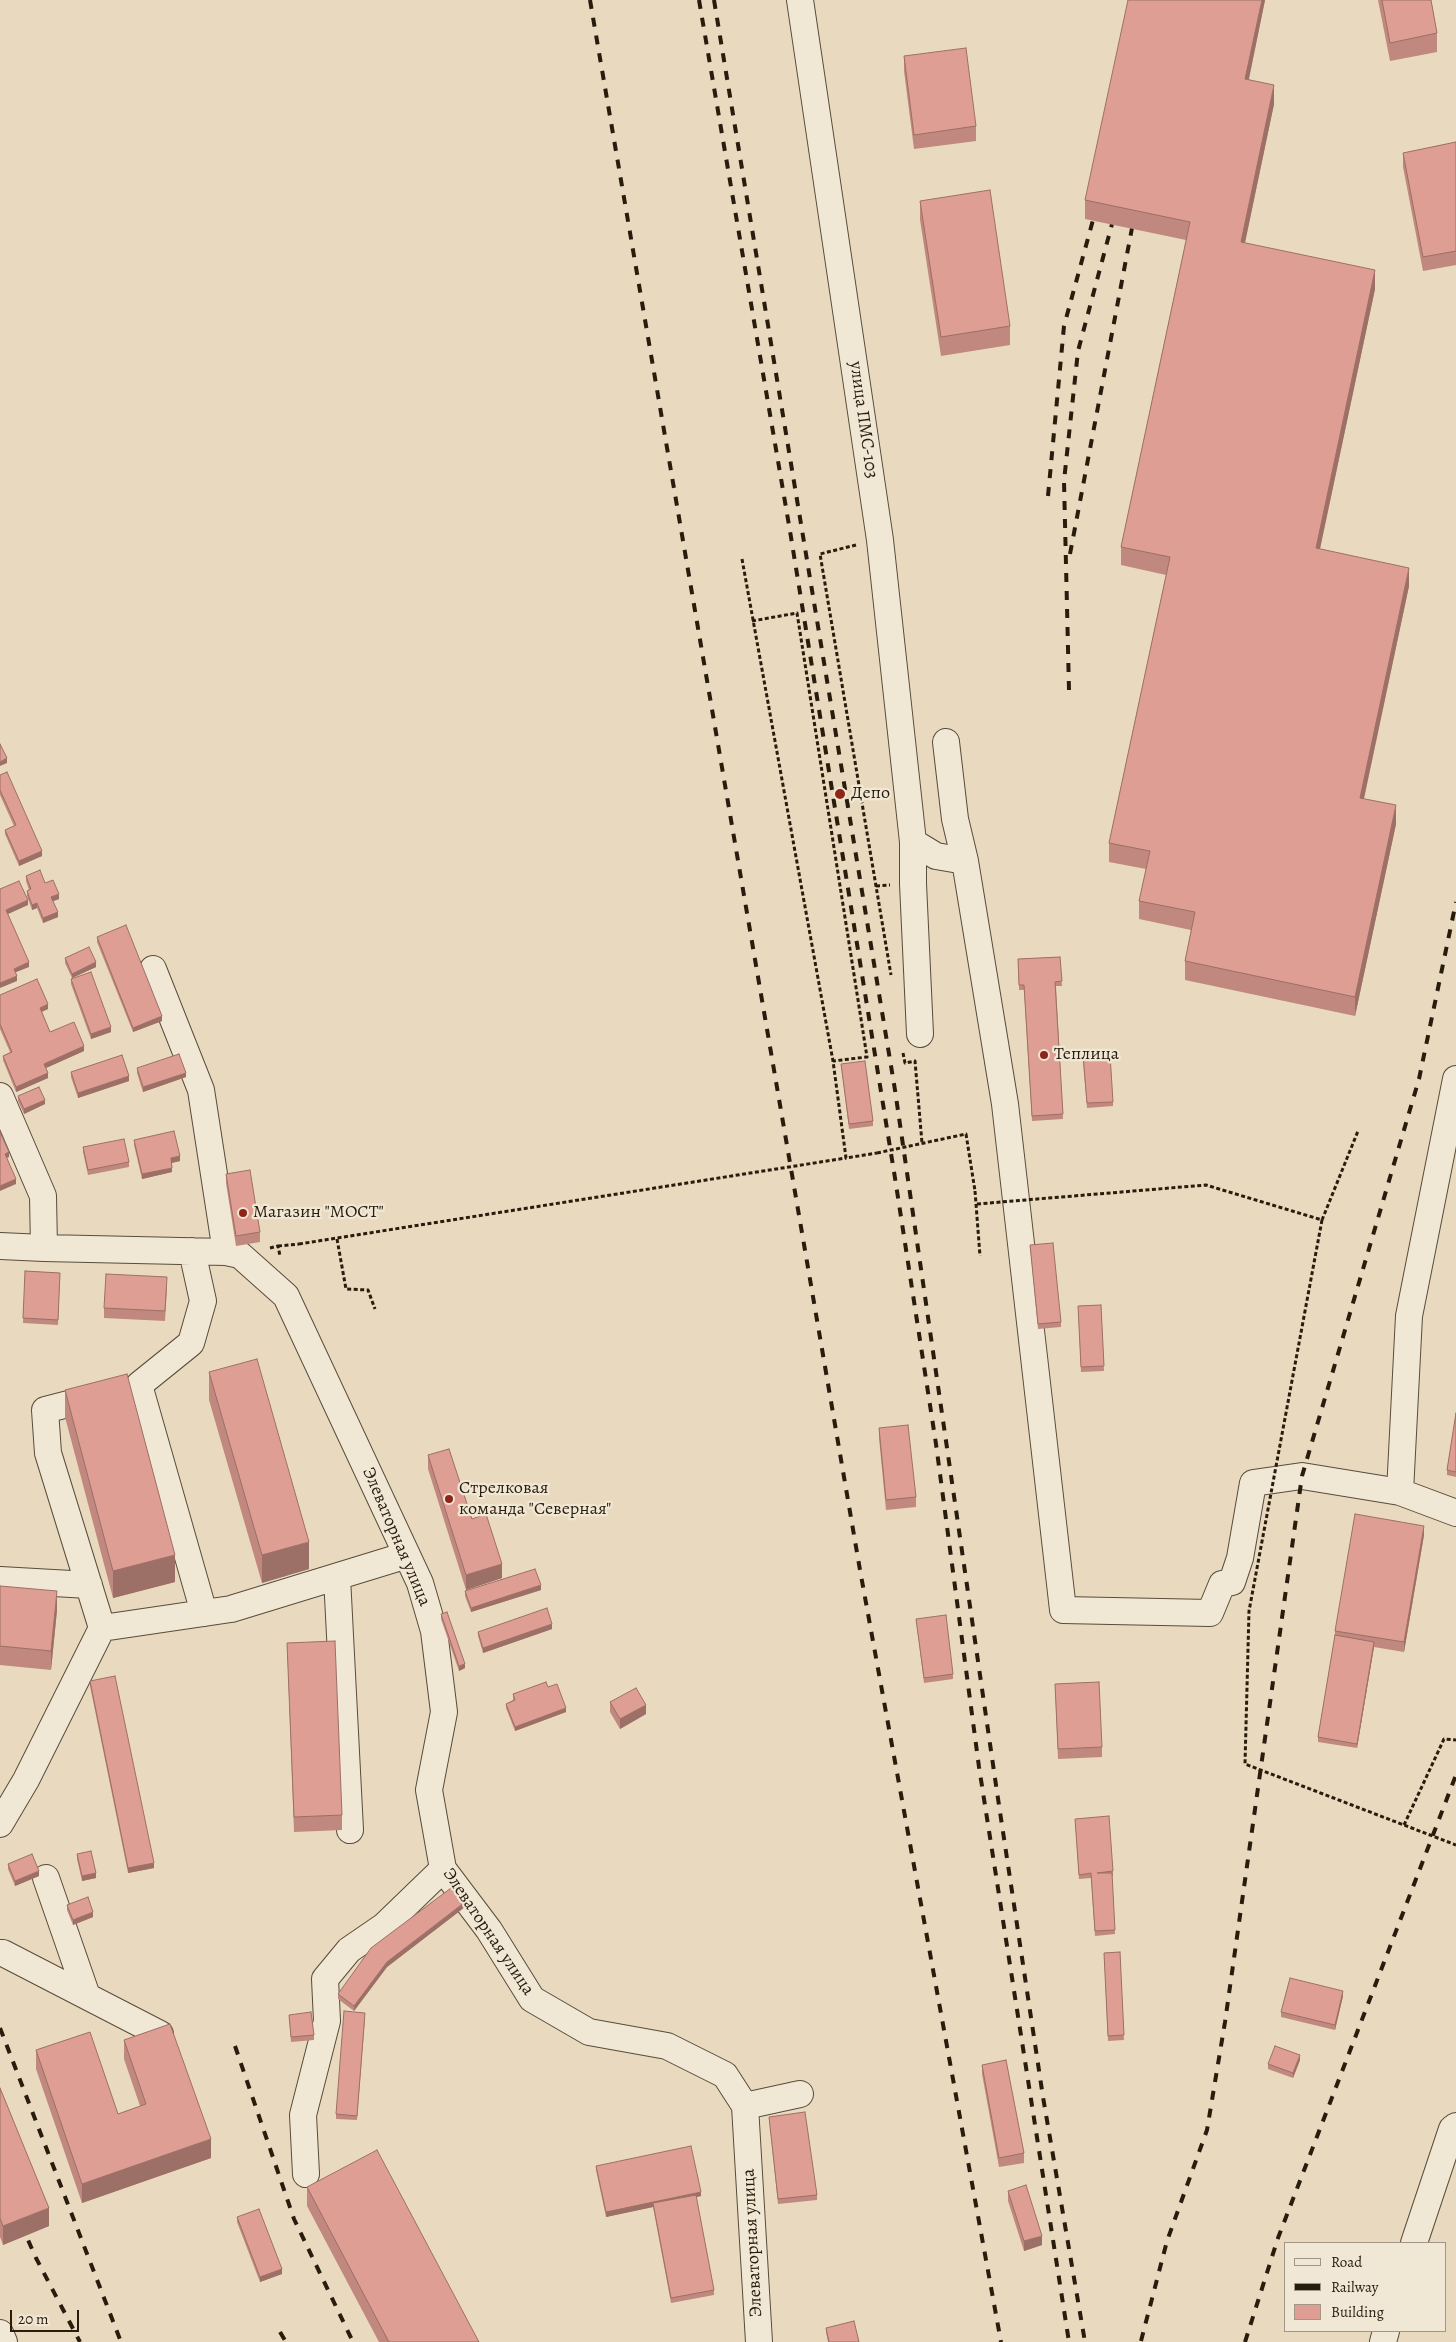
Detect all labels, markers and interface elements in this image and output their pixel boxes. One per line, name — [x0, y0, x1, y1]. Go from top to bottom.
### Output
street label: улица ПМС-103 — [844, 360, 882, 480]
place label: Депо — [851, 783, 890, 805]
marker: Депо — [833, 787, 847, 801]
place label: Теплица — [1054, 1044, 1119, 1066]
marker: Теплица — [1038, 1049, 1050, 1061]
place label: Магазин "МОСТ" — [253, 1202, 384, 1224]
marker: Магазин "МОСТ" — [237, 1207, 249, 1219]
street label: Элеваторная улица — [357, 1464, 435, 1610]
place label: Стрелковая команда "Северная" — [459, 1478, 611, 1520]
marker: Стрелковая команда "Северная" — [443, 1493, 455, 1505]
street label: Элеваторная улица — [437, 1864, 539, 2000]
street label: Элеваторная улица — [738, 2168, 768, 2318]
legend — [1284, 2242, 1446, 2332]
text: Road — [1331, 2252, 1362, 2272]
text: Railway — [1331, 2277, 1378, 2297]
scale bar — [12, 2300, 81, 2332]
text: Building — [1331, 2302, 1384, 2322]
text: 20 m — [18, 2309, 49, 2329]

